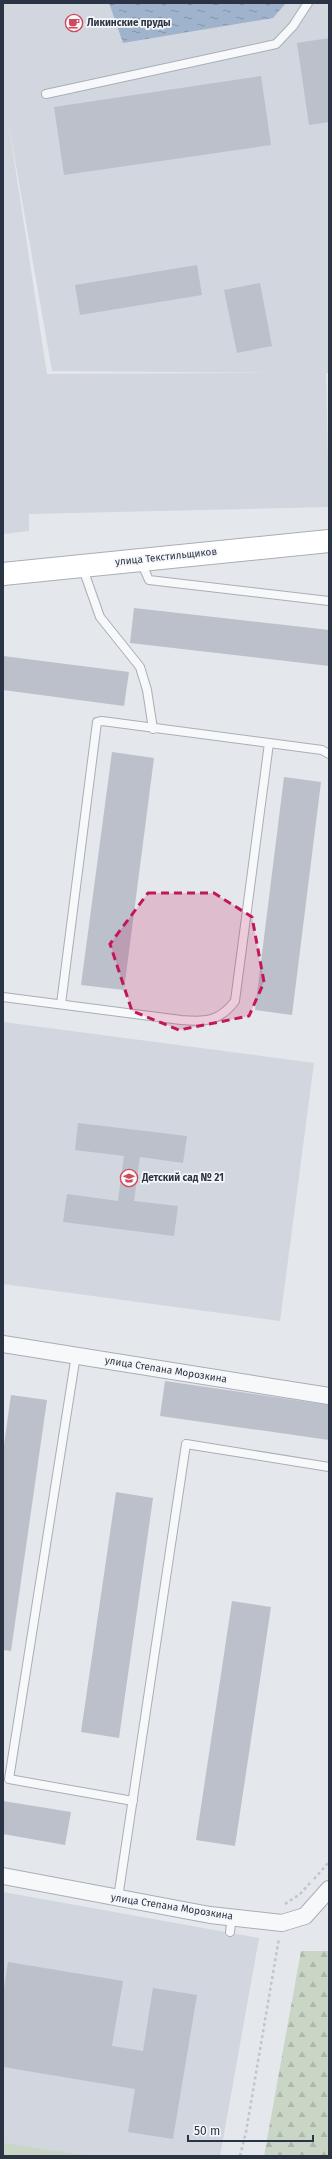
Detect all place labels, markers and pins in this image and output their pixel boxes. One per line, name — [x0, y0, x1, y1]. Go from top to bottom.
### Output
cafe icon: Ликинские пруды — [64, 13, 84, 33]
place label: Ликинские пруды — [87, 17, 171, 29]
school or university icon: Детский сад № 21 — [119, 1168, 139, 1188]
place label: Детский сад № 21 — [141, 1172, 224, 1184]

